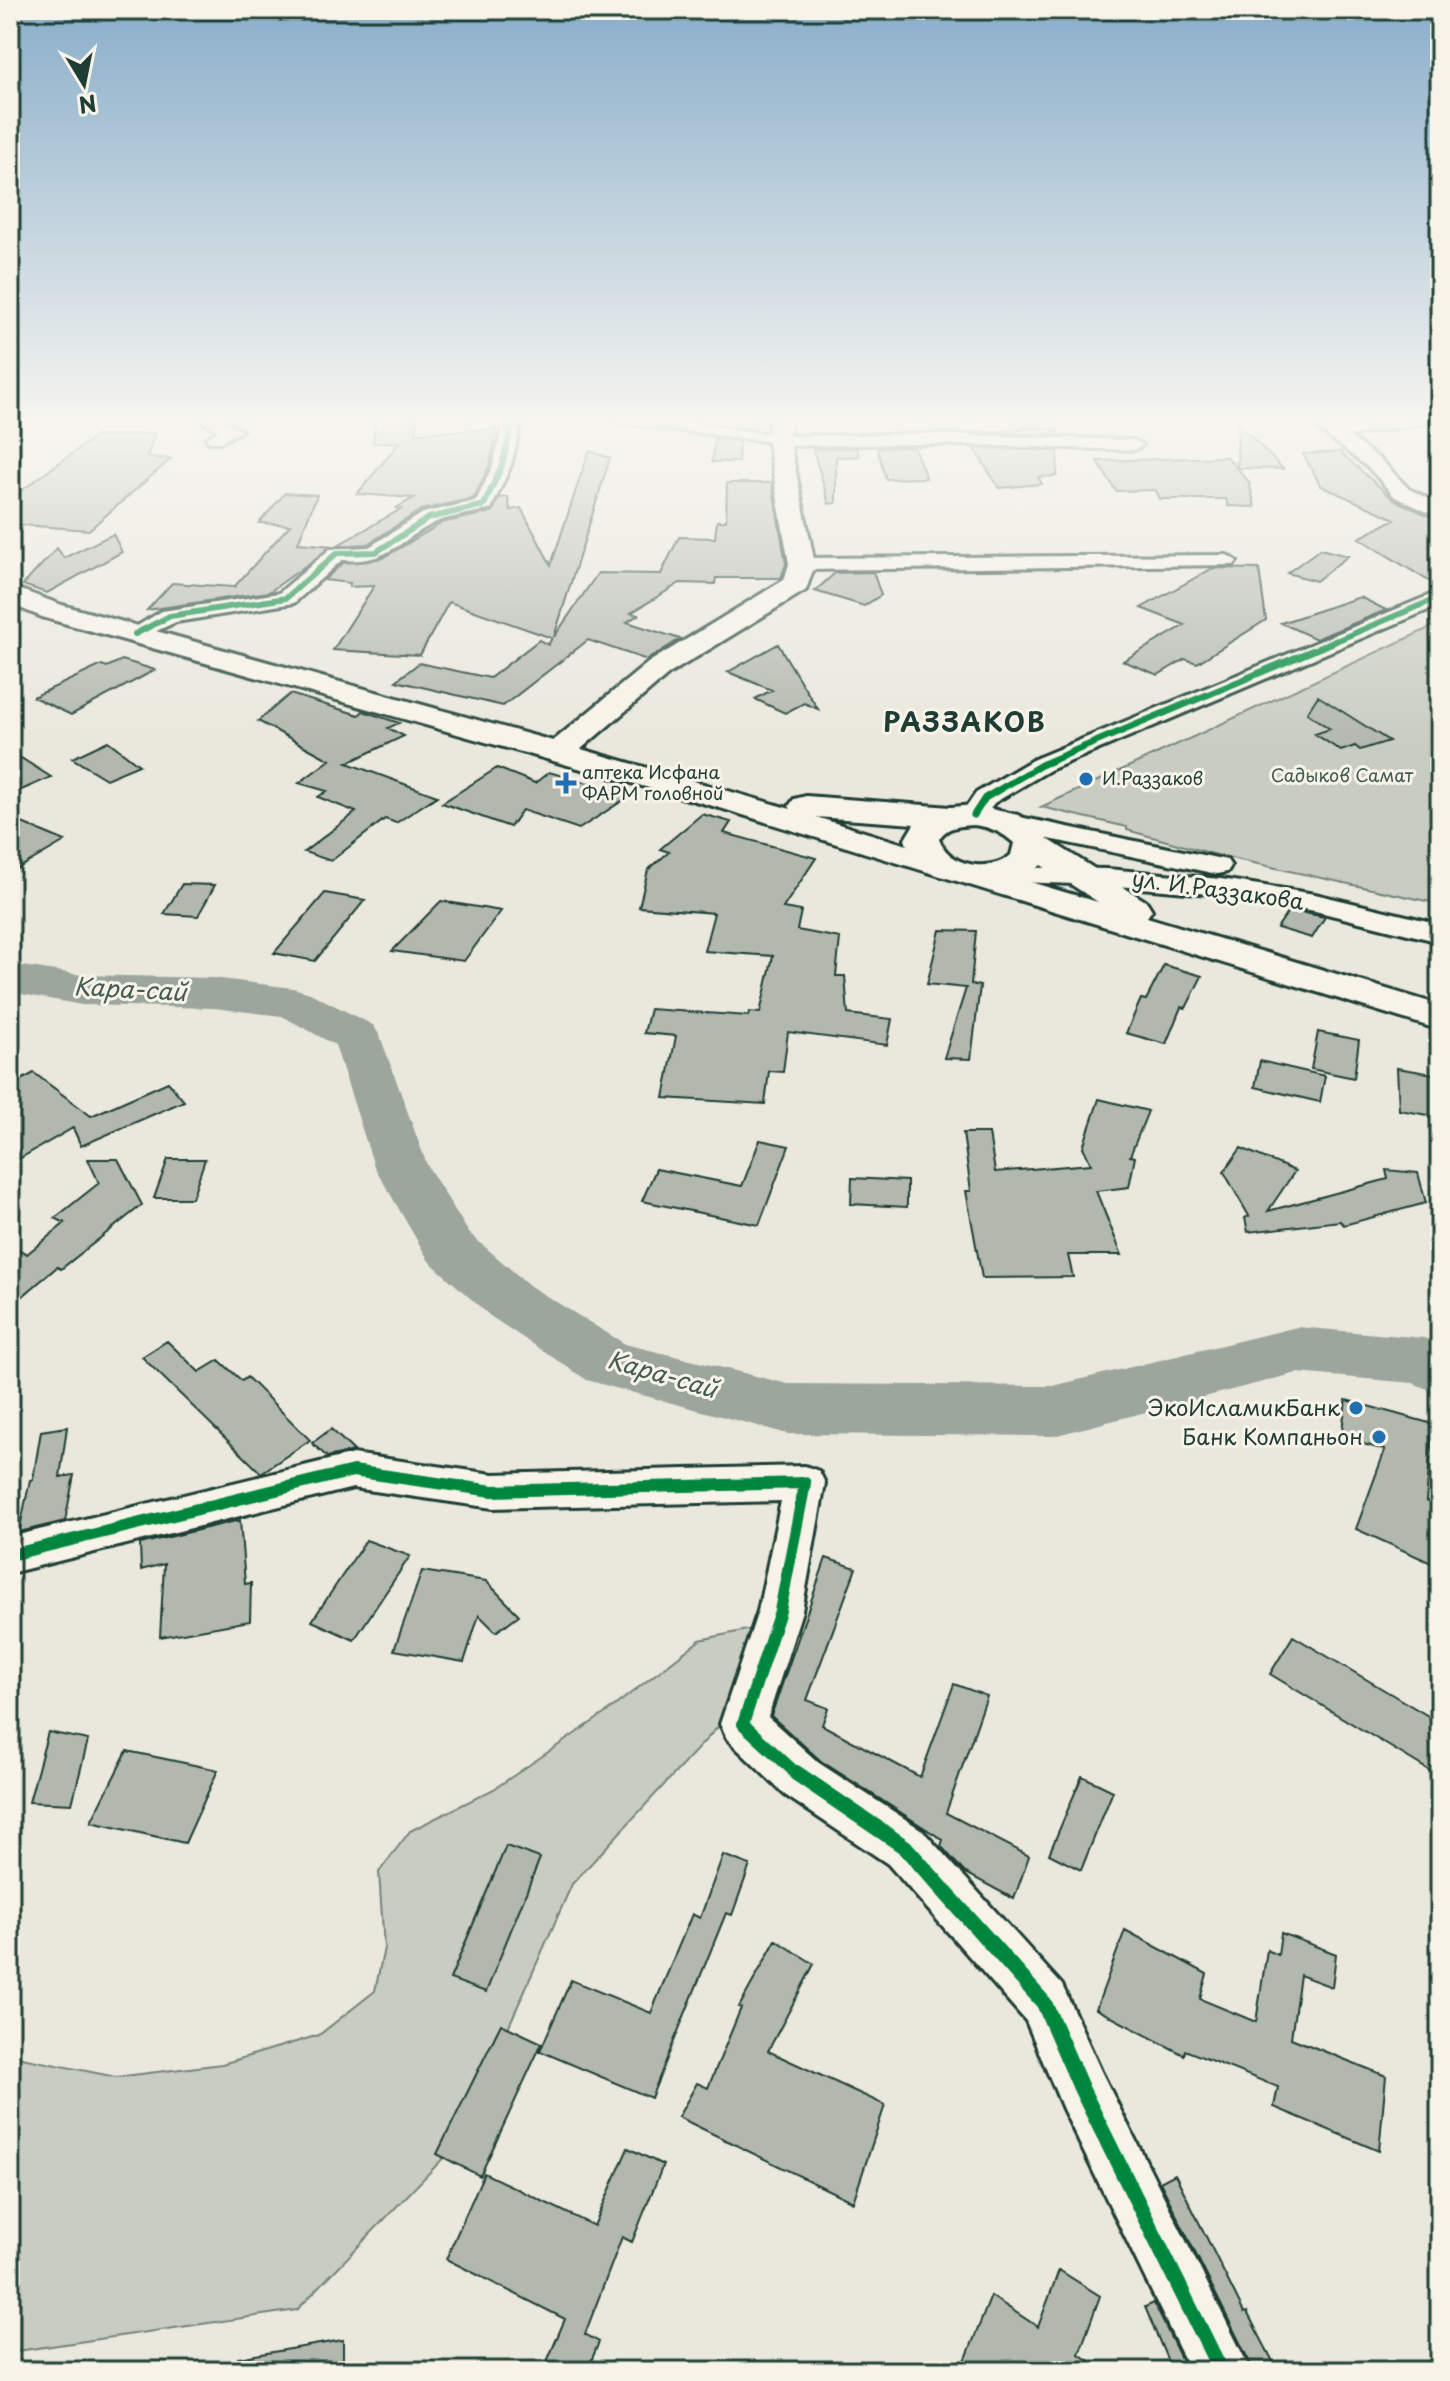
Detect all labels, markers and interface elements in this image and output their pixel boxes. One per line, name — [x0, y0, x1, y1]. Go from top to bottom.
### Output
north arrow — [44, 44, 124, 124]
text: N — [76, 87, 99, 123]
district label: РАЗЗАКОВ — [883, 702, 1047, 741]
place label: аптека Исфана ФАРМ головной — [582, 758, 724, 806]
park label: Садыков Самат — [1271, 761, 1414, 788]
place label: И.Раззаков — [1102, 764, 1203, 791]
marker: И.Раззаков — [1077, 770, 1095, 788]
marker: аптека Исфана ФАРМ головной — [557, 774, 575, 792]
street label: ул. И.Раззакова — [1130, 860, 1307, 917]
water label: Кара-сай — [73, 967, 190, 1009]
water label: Кара-сай — [604, 1340, 724, 1407]
place label: ЭкоИсламикБанк — [1148, 1390, 1341, 1423]
marker: ЭкоИсламикБанк — [1347, 1399, 1365, 1417]
place label: Банк Компаньон — [1182, 1419, 1363, 1452]
marker: Банк Компаньон — [1370, 1428, 1388, 1446]

